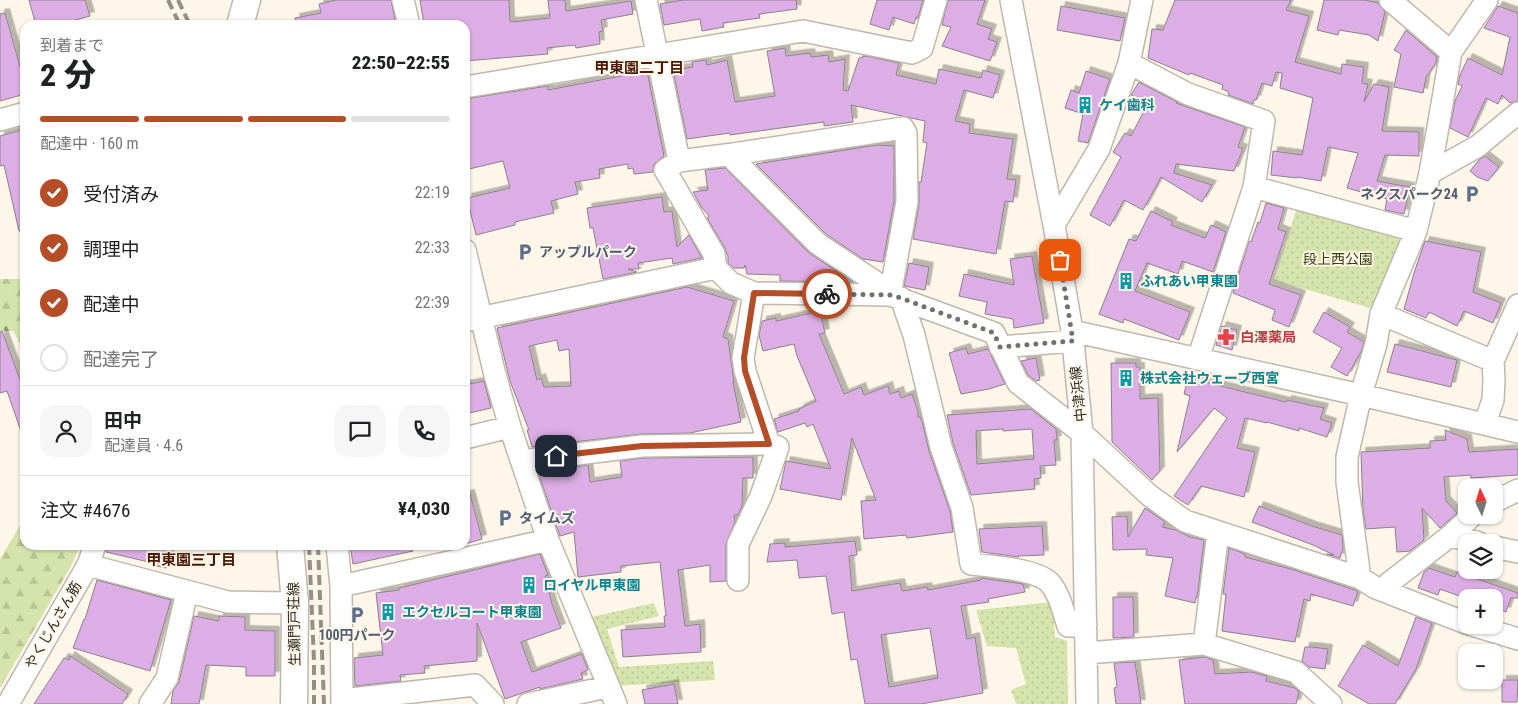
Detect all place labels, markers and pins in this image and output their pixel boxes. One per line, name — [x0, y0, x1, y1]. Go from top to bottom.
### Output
building icon: ケイ歯科 — [1075, 95, 1095, 115]
place label: ケイ歯科 — [1099, 97, 1155, 113]
parking icon: ネクスパーク24 — [1462, 184, 1482, 204]
place label: ネクスパーク24 — [1360, 186, 1458, 202]
pin — [1039, 239, 1081, 281]
parking icon: アップルパーク — [515, 242, 535, 262]
place label: アップルパーク — [539, 244, 637, 260]
building icon: ふれあい甲東園 — [1116, 271, 1136, 291]
place label: ふれあい甲東園 — [1140, 273, 1238, 289]
pharmacy icon: 白澤薬局 — [1216, 327, 1236, 347]
place label: 白澤薬局 — [1240, 329, 1296, 345]
building icon: 株式会社ウェーブ西宮 — [1116, 368, 1136, 388]
place label: 株式会社ウェーブ西宮 — [1140, 370, 1279, 386]
pin — [535, 435, 577, 477]
parking icon: タイムズ — [495, 508, 515, 528]
place label: タイムズ — [519, 510, 575, 526]
building icon: ロイヤル甲東園 — [519, 575, 539, 595]
place label: ロイヤル甲東園 — [543, 577, 641, 593]
building icon: エクセルコート甲東園 — [378, 602, 398, 622]
place label: エクセルコート甲東園 — [402, 604, 542, 620]
parking icon: 100円パーク — [347, 605, 367, 625]
place label: 100円パーク — [318, 627, 396, 643]

